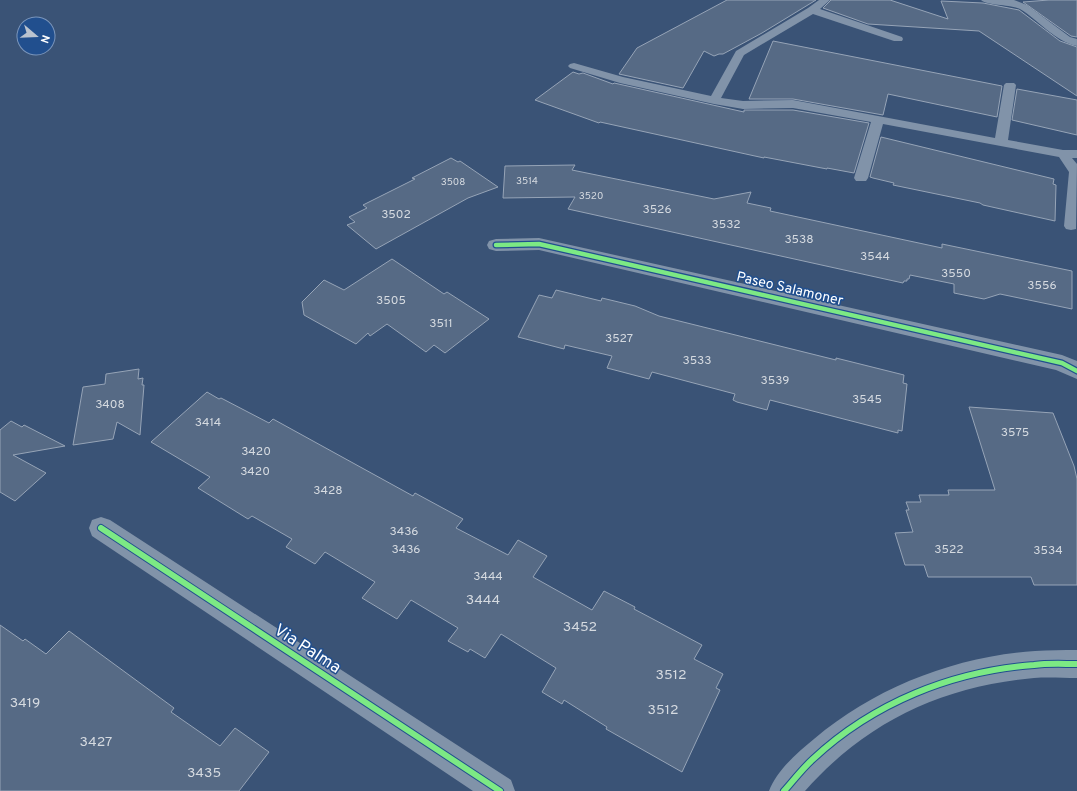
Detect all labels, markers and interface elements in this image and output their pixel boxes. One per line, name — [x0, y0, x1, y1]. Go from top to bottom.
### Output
north arrow — [16, 16, 56, 56]
text: N — [37, 33, 52, 45]
house number: 3514 — [516, 175, 538, 188]
house number: 3508 — [441, 176, 465, 189]
house number: 3520 — [579, 190, 603, 203]
house number: 3526 — [642, 202, 672, 218]
house number: 3502 — [381, 207, 411, 223]
house number: 3532 — [711, 217, 741, 233]
house number: 3538 — [784, 232, 814, 248]
house number: 3544 — [860, 249, 890, 265]
house number: 3550 — [941, 266, 971, 282]
street label: Paseo Salamoner — [735, 269, 845, 310]
house number: 3556 — [1027, 278, 1057, 294]
house number: 3505 — [376, 293, 406, 309]
house number: 3511 — [429, 316, 453, 332]
house number: 3527 — [605, 331, 633, 347]
house number: 3533 — [682, 353, 712, 369]
house number: 3539 — [761, 373, 789, 389]
house number: 3545 — [852, 392, 882, 408]
house number: 3408 — [95, 397, 125, 413]
house number: 3414 — [195, 415, 221, 431]
house number: 3575 — [1001, 425, 1029, 441]
house number: 3420 — [241, 444, 271, 460]
house number: 3420 — [240, 464, 270, 480]
house number: 3428 — [313, 483, 343, 499]
house number: 3436 — [389, 524, 419, 540]
house number: 3436 — [391, 542, 421, 558]
house number: 3522 — [934, 542, 964, 558]
house number: 3534 — [1033, 543, 1063, 559]
house number: 3444 — [473, 569, 503, 585]
house number: 3444 — [466, 592, 500, 609]
house number: 3452 — [563, 619, 597, 636]
street label: Via Palma — [269, 620, 345, 679]
house number: 3512 — [656, 667, 686, 684]
house number: 3419 — [10, 695, 40, 712]
house number: 3512 — [648, 702, 678, 719]
house number: 3427 — [80, 734, 112, 751]
house number: 3435 — [187, 765, 221, 782]

